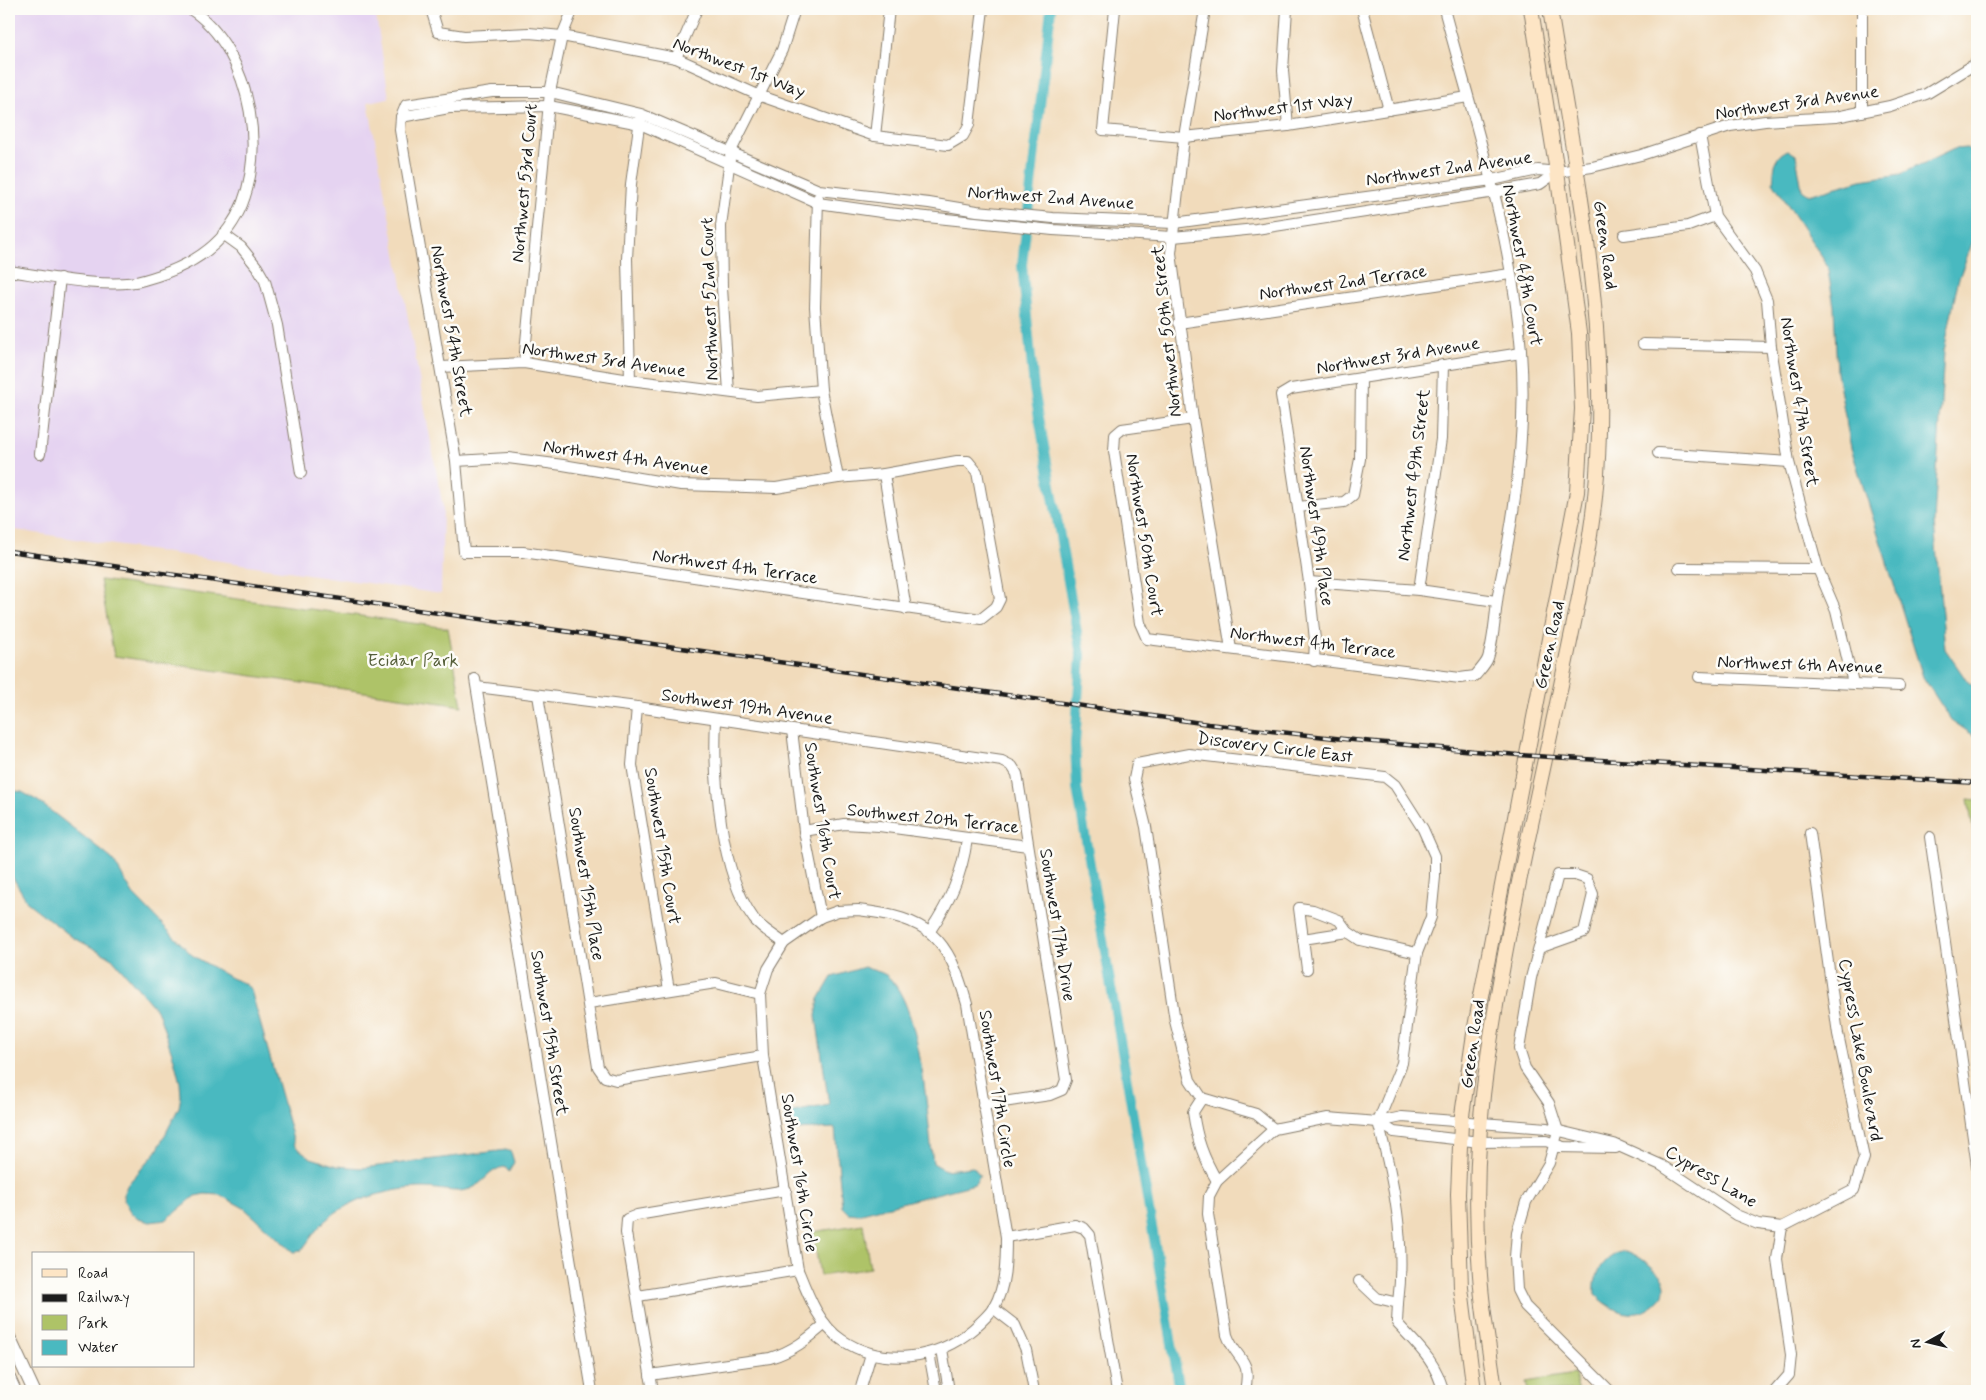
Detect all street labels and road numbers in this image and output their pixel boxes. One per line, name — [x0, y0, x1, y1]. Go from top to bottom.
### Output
street label: Northwest 1st Way — [669, 32, 809, 104]
street label: Northwest 3rd Avenue — [1714, 80, 1880, 126]
street label: Northwest 1st Way — [1212, 88, 1354, 128]
street label: Northwest 53rd Court — [506, 102, 544, 264]
street label: Northwest 2nd Avenue — [1364, 145, 1534, 193]
street label: Northwest 2nd Avenue — [967, 180, 1135, 216]
street label: Northwest 48th Court — [1496, 182, 1548, 348]
street label: Green Road — [1587, 199, 1623, 291]
street label: Northwest 52nd Court — [695, 217, 725, 381]
street label: Northwest 54th Street — [424, 243, 478, 419]
street label: Northwest 50th Street — [1146, 243, 1188, 418]
street label: Northwest 2nd Terrace — [1258, 259, 1428, 307]
street label: Northwest 47th Street — [1774, 315, 1824, 489]
street label: Northwest 3rd Avenue — [1315, 331, 1481, 381]
street label: Northwest 3rd Avenue — [521, 337, 687, 383]
street label: Northwest 49th Street — [1392, 387, 1437, 562]
street label: Northwest 4th Avenue — [542, 434, 711, 482]
street label: Northwest 49th Place — [1293, 444, 1339, 608]
street label: Northwest 50th Court — [1119, 452, 1169, 618]
street label: Northwest 4th Terrace — [651, 544, 819, 590]
street label: Green Road — [1529, 599, 1571, 691]
street label: Northwest 4th Terrace — [1229, 621, 1397, 665]
street label: Northwest 6th Avenue — [1717, 650, 1884, 680]
street label: Southwest 19th Avenue — [660, 683, 834, 731]
street label: Discovery Circle East — [1196, 727, 1355, 770]
street label: Southwest 16th Court — [798, 741, 846, 901]
street label: Southwest 15th Court — [638, 766, 686, 926]
street label: Southwest 20th Terrace — [846, 798, 1020, 840]
street label: Southwest 15th Place — [562, 806, 610, 962]
street label: Southwest 17th Drive — [1033, 847, 1081, 1003]
street label: Southwest 15th Street — [524, 949, 574, 1118]
street label: Cypress Lake Boulevard — [1832, 957, 1888, 1143]
street label: Green Road — [1455, 998, 1491, 1090]
street label: Southwest 17th Circle — [973, 1008, 1021, 1170]
street label: Southwest 16th Circle — [775, 1092, 823, 1254]
street label: Cypress Lane — [1660, 1140, 1762, 1214]

